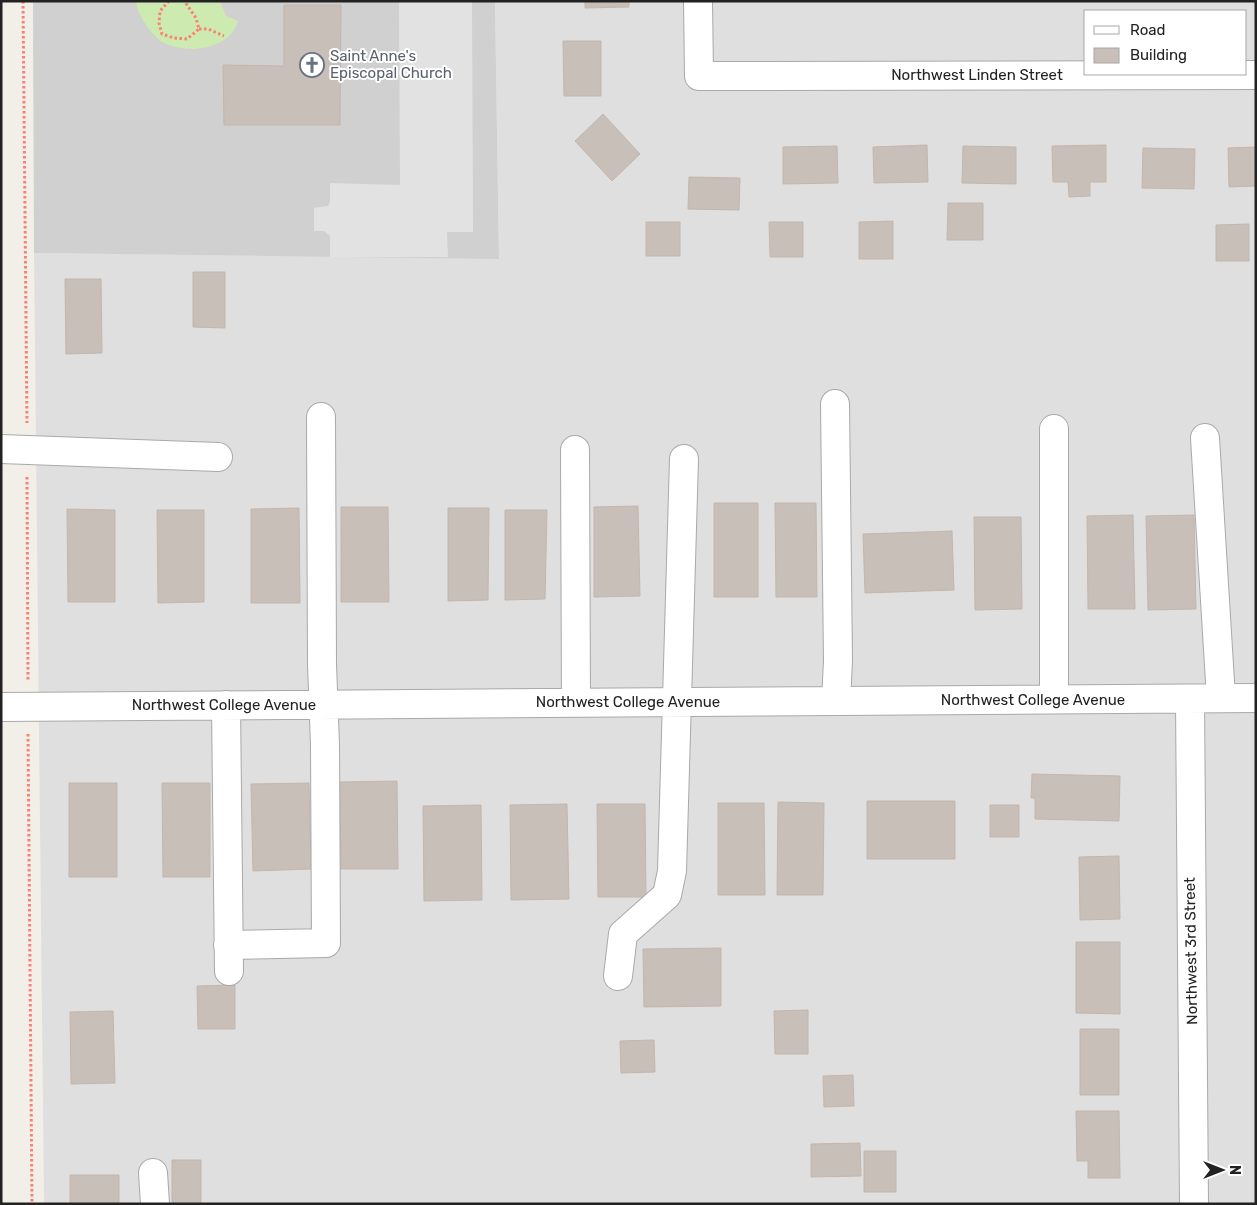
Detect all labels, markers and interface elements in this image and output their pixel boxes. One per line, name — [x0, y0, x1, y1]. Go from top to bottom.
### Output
legend — [1084, 10, 1247, 75]
text: Road — [1130, 21, 1166, 39]
text: Building — [1130, 46, 1187, 64]
place label: Saint Anne's Episcopal Church — [330, 47, 452, 82]
church icon: Saint Anne's Episcopal Church — [299, 52, 325, 78]
street label: Northwest Linden Street — [891, 66, 1063, 84]
street label: Northwest College Avenue — [941, 691, 1125, 709]
street label: Northwest College Avenue — [536, 693, 720, 711]
street label: Northwest College Avenue — [132, 696, 316, 714]
street label: Northwest 3rd Street — [1181, 877, 1201, 1025]
north arrow — [1197, 1145, 1247, 1195]
text: N — [1226, 1165, 1243, 1175]

